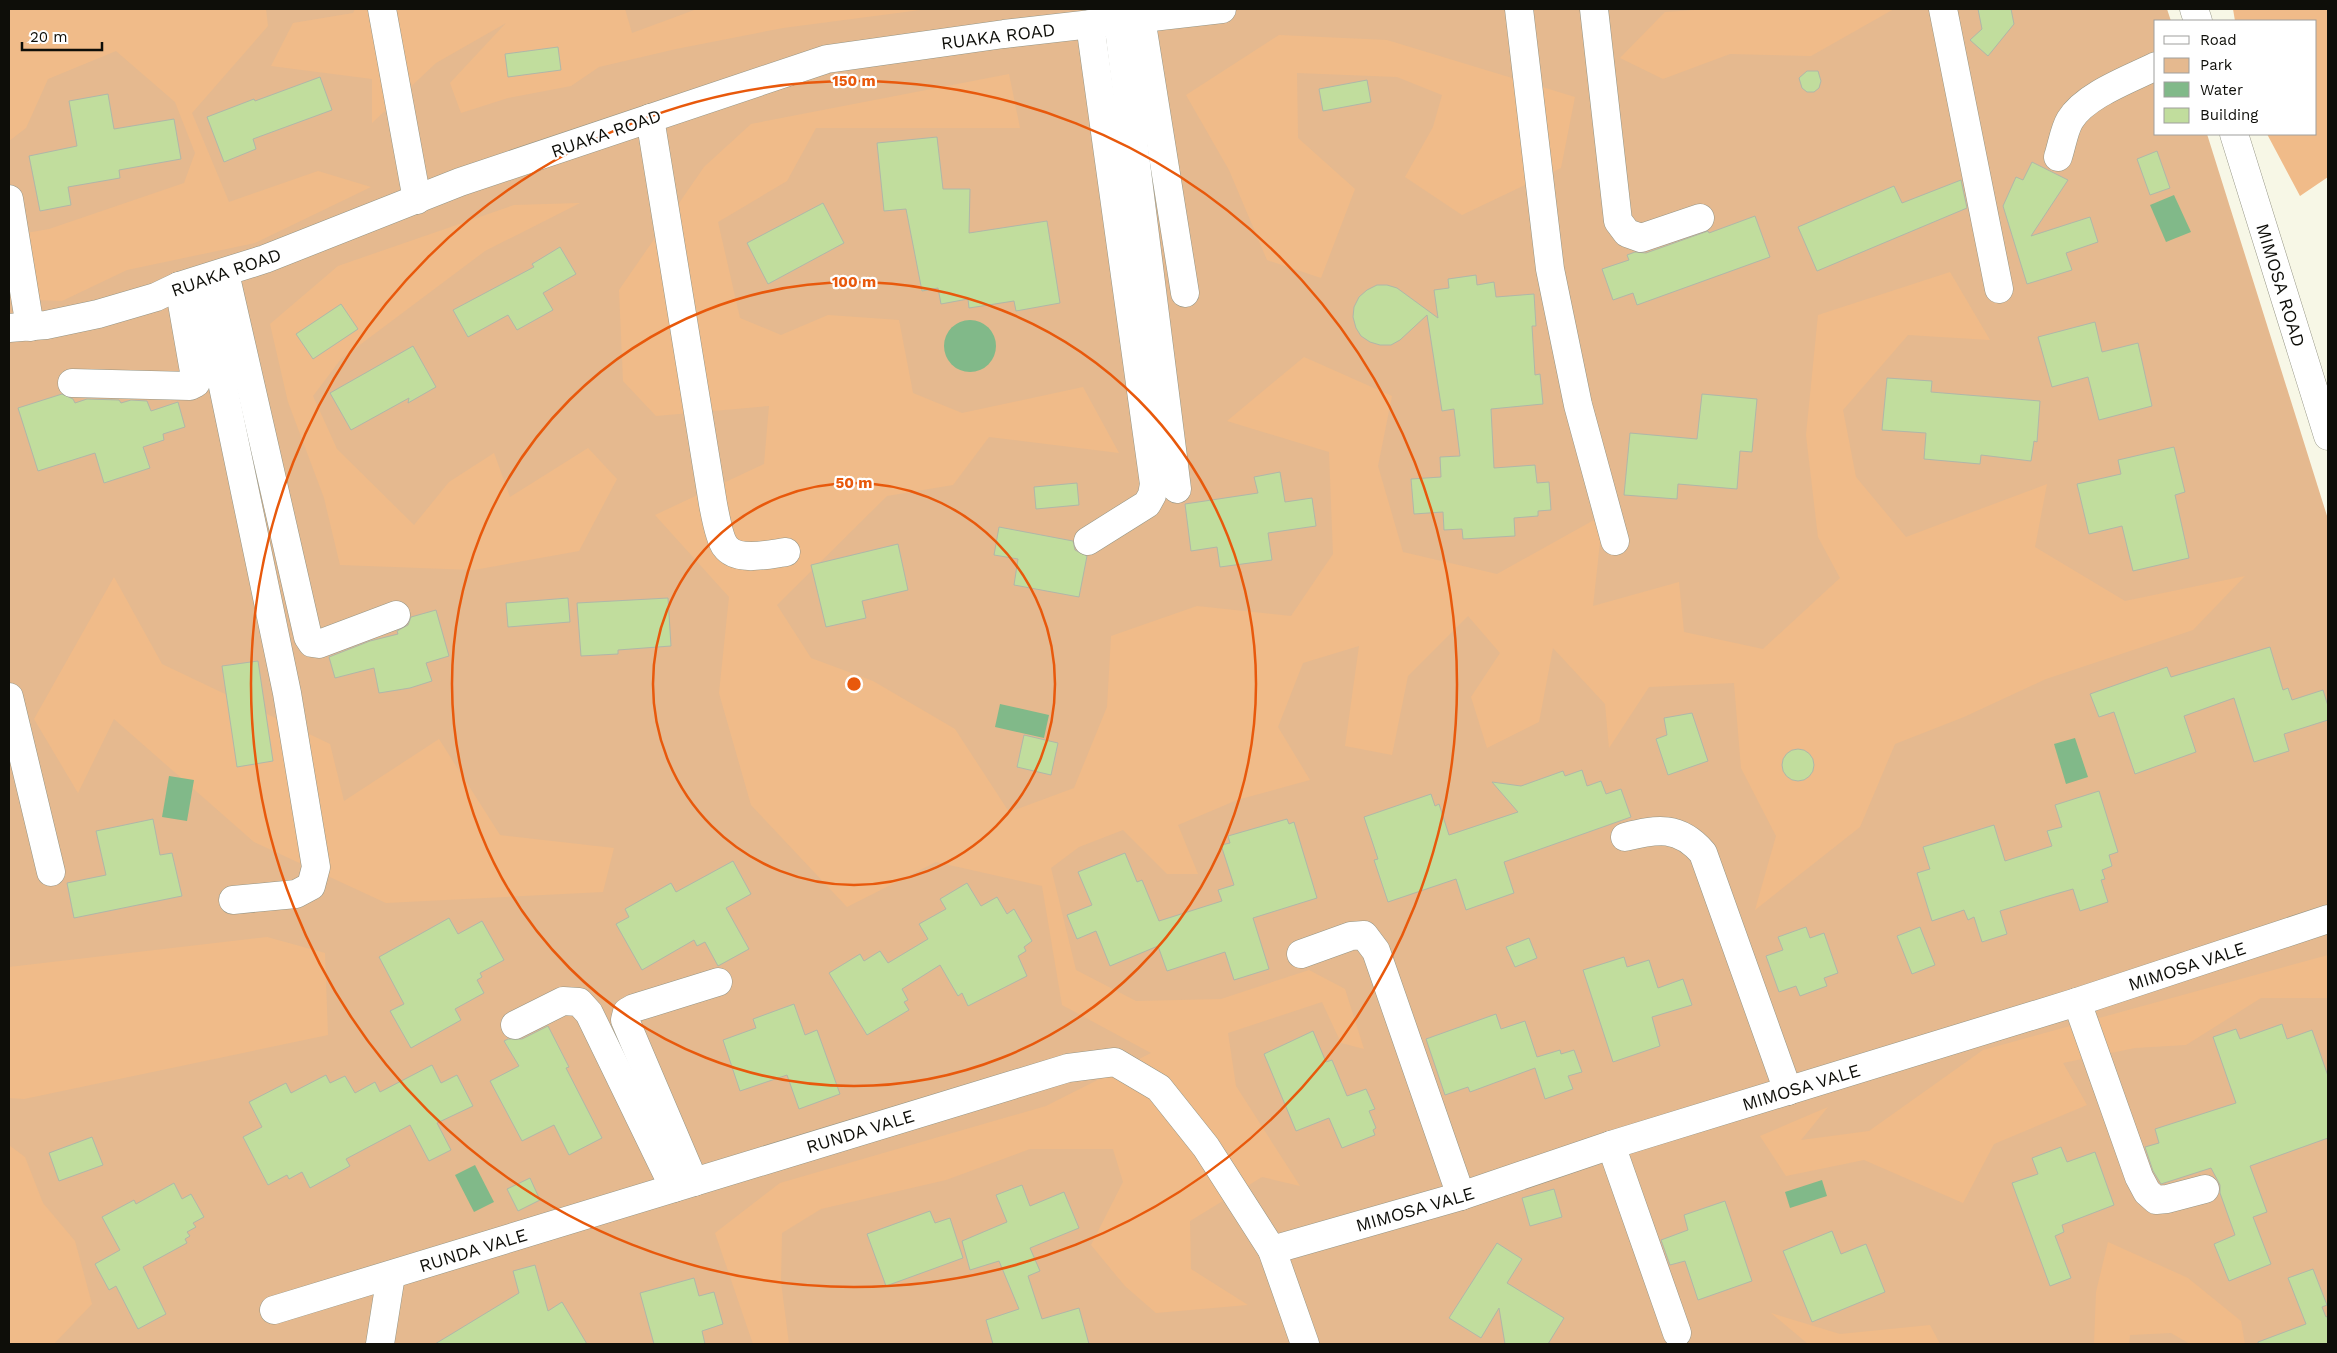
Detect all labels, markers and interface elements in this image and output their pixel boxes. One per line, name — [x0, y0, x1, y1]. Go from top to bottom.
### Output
street label: RUAKA ROAD — [940, 19, 1056, 53]
scale bar — [22, 20, 102, 52]
legend — [2154, 20, 2317, 135]
text: 20 m — [30, 28, 68, 46]
text: Road — [2200, 31, 2237, 49]
text: Park — [2200, 56, 2233, 74]
text: 150 m — [832, 72, 876, 90]
text: Water — [2200, 81, 2243, 99]
street label: RUAKA ROAD — [548, 104, 664, 162]
text: Building — [2200, 106, 2258, 124]
street label: MIMOSA ROAD — [2252, 221, 2310, 349]
street label: RUAKA ROAD — [168, 243, 284, 301]
text: 100 m — [832, 273, 876, 291]
text: 50 m — [836, 474, 872, 492]
centre of rings — [845, 675, 863, 693]
street label: MIMOSA VALE — [2126, 937, 2248, 995]
street label: MIMOSA VALE — [1739, 1059, 1863, 1115]
street label: RUNDA VALE — [803, 1105, 917, 1157]
street label: MIMOSA VALE — [1353, 1182, 1477, 1236]
street label: RUNDA VALE — [416, 1224, 530, 1276]

